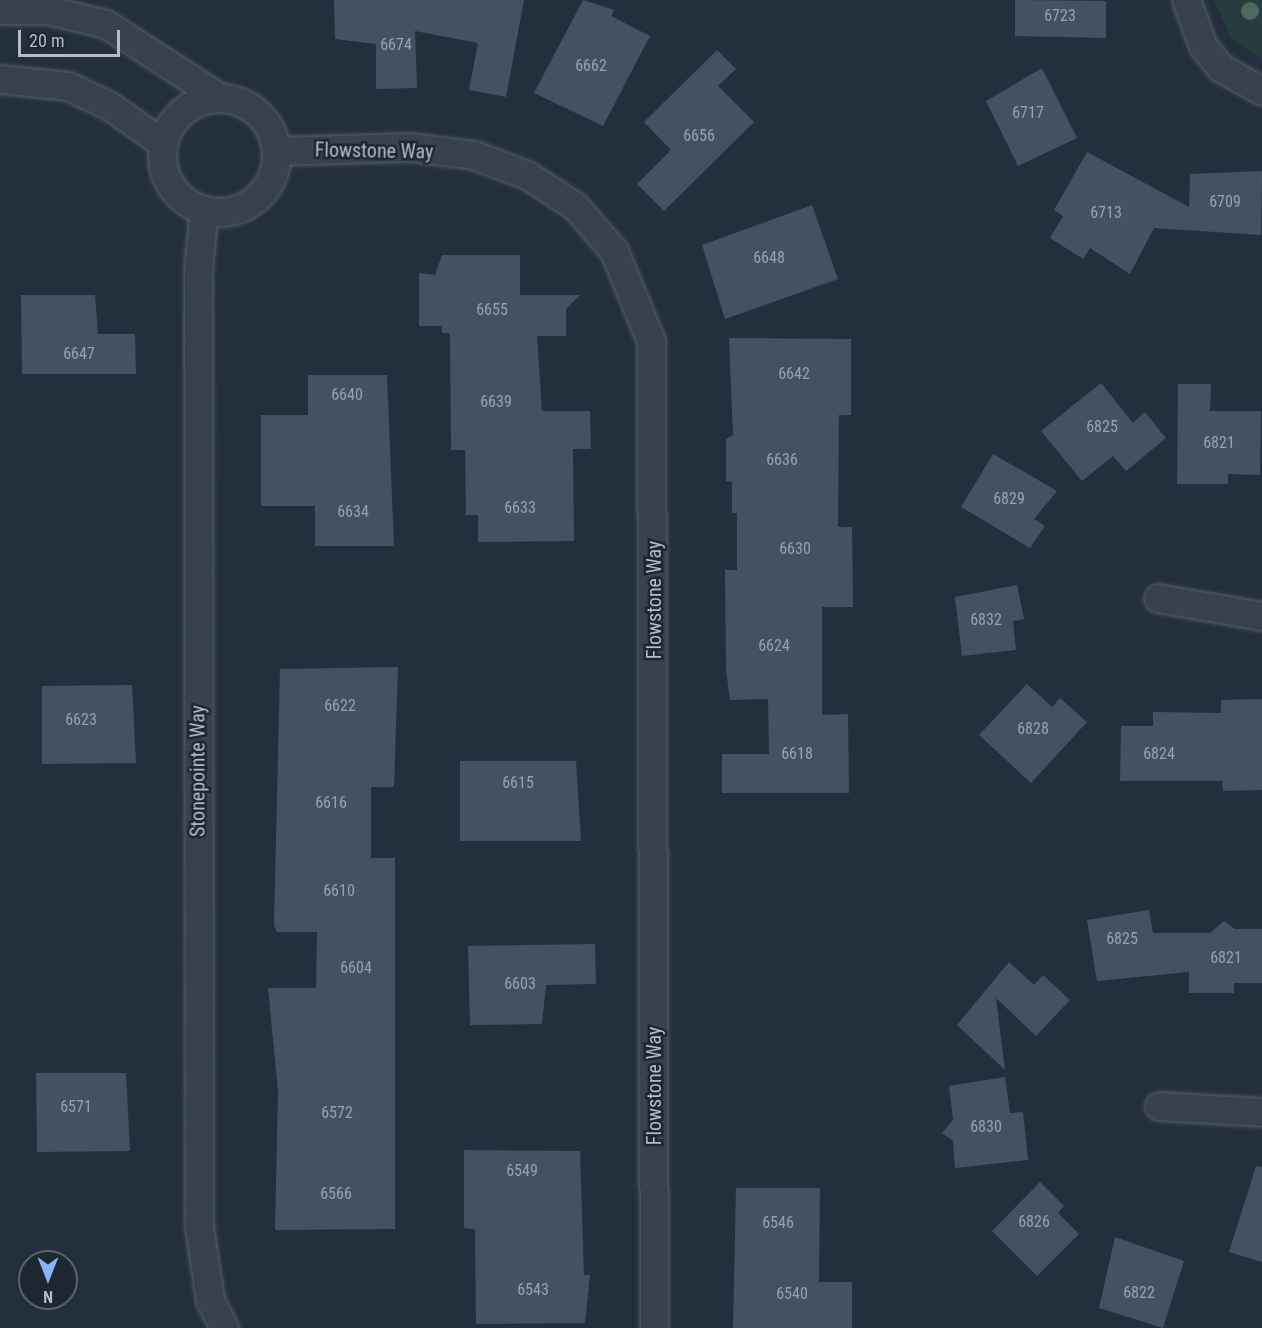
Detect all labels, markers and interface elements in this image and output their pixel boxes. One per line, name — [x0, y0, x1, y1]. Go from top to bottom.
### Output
house number: 6723 — [1044, 6, 1076, 26]
scale bar — [21, 18, 123, 56]
text: 20 m — [29, 30, 64, 51]
house number: 6674 — [380, 35, 412, 55]
house number: 6662 — [575, 56, 607, 76]
house number: 6717 — [1012, 103, 1044, 123]
house number: 6656 — [683, 126, 715, 146]
street label: Flowstone Way — [315, 138, 433, 164]
house number: 6709 — [1209, 192, 1241, 212]
house number: 6713 — [1090, 203, 1122, 223]
house number: 6648 — [753, 248, 785, 268]
house number: 6655 — [476, 300, 508, 320]
house number: 6647 — [63, 344, 95, 364]
house number: 6642 — [778, 364, 810, 384]
house number: 6640 — [331, 385, 363, 405]
house number: 6639 — [480, 392, 512, 412]
house number: 6825 — [1086, 417, 1118, 437]
house number: 6821 — [1203, 433, 1235, 453]
house number: 6636 — [766, 450, 798, 470]
house number: 6829 — [993, 489, 1025, 509]
house number: 6633 — [504, 498, 536, 518]
house number: 6634 — [337, 502, 369, 522]
house number: 6630 — [779, 539, 811, 559]
street label: Flowstone Way — [642, 541, 666, 659]
house number: 6832 — [970, 610, 1002, 630]
house number: 6624 — [758, 636, 790, 656]
house number: 6622 — [324, 696, 356, 716]
street label: Stonepointe Way — [186, 705, 210, 837]
house number: 6623 — [65, 710, 97, 730]
house number: 6828 — [1017, 719, 1049, 739]
house number: 6618 — [781, 744, 813, 764]
house number: 6824 — [1143, 744, 1175, 764]
house number: 6615 — [502, 773, 534, 793]
house number: 6616 — [315, 793, 347, 813]
house number: 6610 — [323, 881, 355, 901]
house number: 6825 — [1106, 929, 1138, 949]
house number: 6821 — [1210, 948, 1242, 968]
house number: 6604 — [340, 958, 372, 978]
house number: 6603 — [504, 974, 536, 994]
street label: Flowstone Way — [642, 1027, 666, 1145]
house number: 6571 — [60, 1097, 92, 1117]
house number: 6572 — [321, 1103, 353, 1123]
house number: 6830 — [970, 1117, 1002, 1137]
house number: 6549 — [506, 1161, 538, 1181]
house number: 6566 — [320, 1184, 352, 1204]
house number: 6826 — [1018, 1212, 1050, 1232]
house number: 6546 — [762, 1213, 794, 1233]
north arrow — [18, 1250, 78, 1310]
house number: 6543 — [517, 1280, 549, 1300]
house number: 6822 — [1123, 1283, 1155, 1303]
house number: 6540 — [776, 1284, 808, 1304]
text: N — [43, 1287, 53, 1306]

